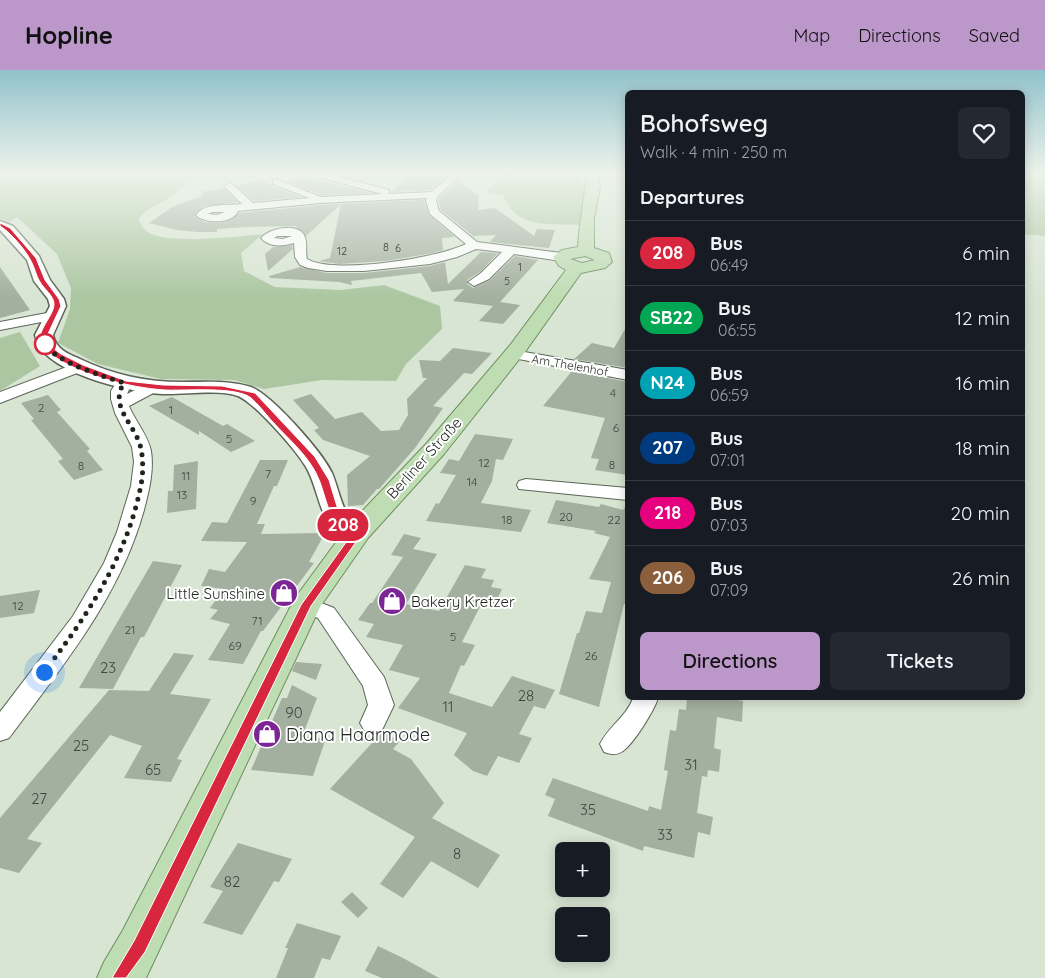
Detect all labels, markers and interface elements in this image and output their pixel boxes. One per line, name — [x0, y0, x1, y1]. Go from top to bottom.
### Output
text: Hopline — [25, 20, 113, 50]
text: Map — [793, 24, 830, 47]
text: Directions — [858, 24, 941, 47]
text: Saved — [969, 24, 1020, 47]
button: heart — [958, 107, 1010, 159]
text: Bohofsweg — [640, 108, 768, 138]
text: Walk · 4 min · 250 m — [640, 142, 787, 162]
text: Departures — [640, 185, 744, 209]
text: Bus — [710, 231, 743, 255]
house number: 8 — [383, 240, 389, 254]
house number: 6 — [395, 241, 401, 255]
text: 208 — [652, 241, 683, 264]
text: 6 min — [962, 241, 1010, 265]
house number: 12 — [337, 244, 347, 258]
text: 06:49 — [710, 255, 748, 275]
house number: 1 — [518, 260, 522, 274]
house number: 5 — [504, 274, 510, 288]
text: Bus — [718, 296, 751, 320]
text: SB22 — [650, 306, 693, 329]
text: 12 min — [955, 306, 1010, 330]
text: 06:55 — [718, 320, 757, 340]
unlabelled marker — [34, 333, 56, 355]
street label: Am Thelenhof — [530, 351, 610, 379]
text: Bus — [710, 361, 743, 385]
text: N24 — [650, 371, 685, 394]
text: 16 min — [955, 371, 1010, 395]
house number: 4 — [610, 385, 616, 400]
text: 06:59 — [710, 385, 749, 405]
house number: 2 — [38, 400, 45, 415]
house number: 1 — [169, 402, 173, 417]
street label: Berliner Straße — [382, 413, 466, 503]
house number: 6 — [613, 420, 620, 435]
text: Bus — [710, 426, 743, 450]
house number: 5 — [226, 431, 232, 446]
text: 207 — [652, 436, 683, 459]
text: 18 min — [955, 436, 1010, 460]
text: 07:01 — [710, 450, 745, 470]
house number: 12 — [478, 455, 490, 470]
house number: 8 — [609, 457, 615, 472]
house number: 8 — [78, 458, 84, 473]
house number: 7 — [265, 466, 271, 481]
house number: 11 — [182, 468, 190, 483]
house number: 14 — [467, 474, 477, 489]
house number: 13 — [177, 487, 187, 502]
text: Bus — [710, 491, 743, 515]
house number: 9 — [250, 493, 257, 508]
text: 218 — [654, 501, 681, 524]
text: 20 min — [951, 501, 1010, 525]
line badge: 208 — [314, 509, 372, 541]
house number: 20 — [559, 509, 573, 524]
house number: 18 — [502, 512, 512, 527]
house number: 22 — [607, 512, 621, 527]
text: 208 — [327, 513, 359, 536]
text: 07:03 — [710, 515, 748, 535]
text: Bus — [710, 556, 743, 580]
text: 206 — [652, 566, 683, 589]
text: 26 min — [952, 566, 1010, 590]
shop icon: Little Sunshine — [269, 578, 299, 608]
text: 07:09 — [710, 580, 748, 600]
place label: Little Sunshine — [166, 584, 265, 603]
shop icon: Bakery Kretzer — [377, 586, 407, 616]
place label: Bakery Kretzer — [411, 592, 515, 611]
house number: 12 — [12, 598, 24, 613]
house number: 71 — [251, 613, 263, 628]
house number: 21 — [124, 622, 136, 637]
house number: 5 — [450, 629, 456, 644]
button: Directions — [640, 632, 820, 690]
button: Tickets — [830, 632, 1010, 690]
house number: 69 — [228, 638, 242, 653]
house number: 26 — [584, 648, 598, 663]
house number: 23 — [100, 658, 116, 677]
your location — [32, 660, 57, 685]
house number: 28 — [518, 686, 534, 705]
house number: 11 — [442, 697, 454, 716]
house number: 90 — [285, 703, 303, 722]
shop icon: Diana Haarmode — [252, 719, 282, 749]
place label: Diana Haarmode — [286, 723, 430, 746]
house number: 25 — [73, 736, 89, 755]
house number: 31 — [684, 755, 698, 774]
house number: 65 — [145, 760, 161, 779]
house number: 27 — [31, 789, 47, 808]
house number: 35 — [580, 800, 596, 819]
house number: 33 — [657, 825, 673, 844]
map controls — [555, 842, 610, 962]
button: + — [555, 842, 610, 897]
house number: 8 — [453, 844, 461, 863]
house number: 82 — [224, 872, 240, 891]
button: − — [555, 907, 610, 962]

